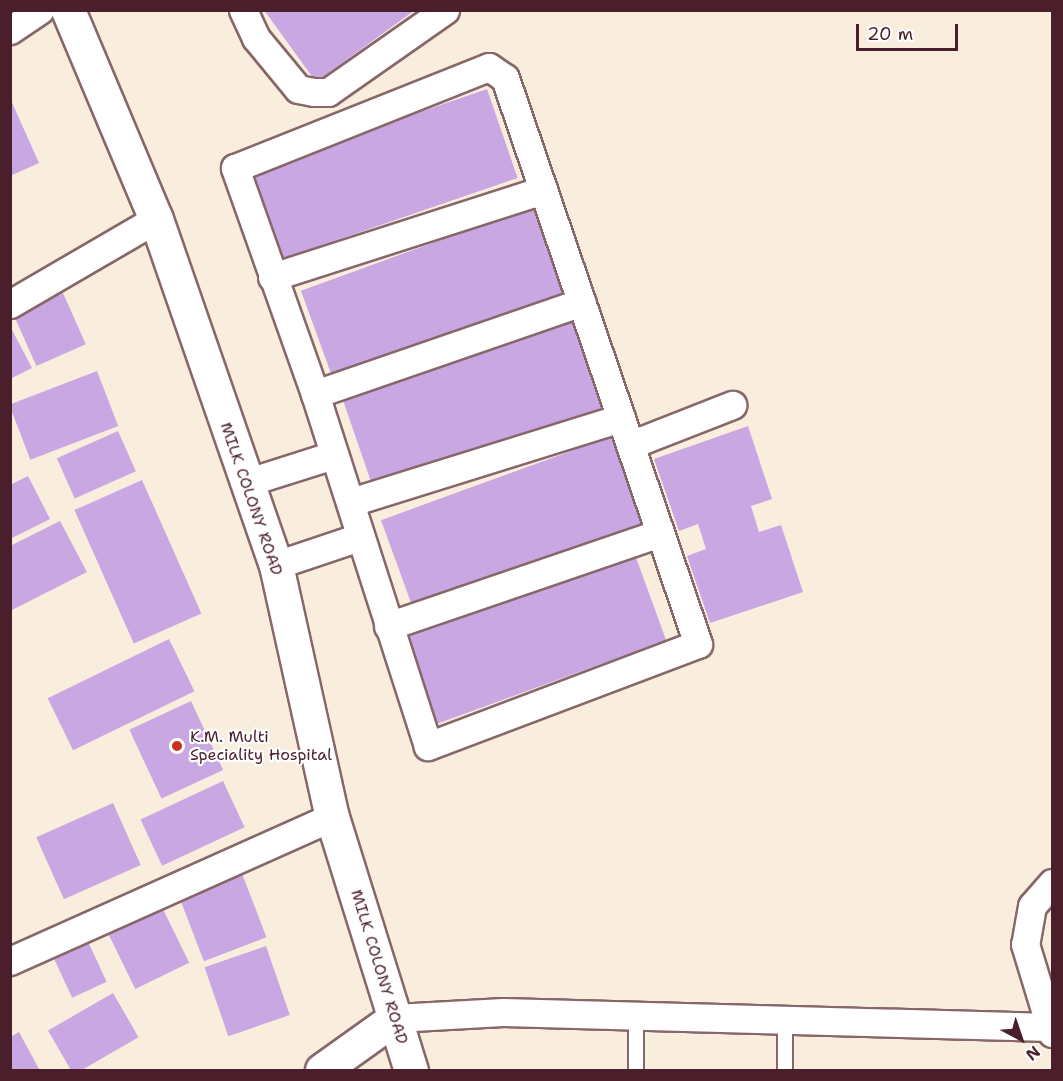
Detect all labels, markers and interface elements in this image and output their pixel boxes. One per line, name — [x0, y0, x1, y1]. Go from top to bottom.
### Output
scale bar — [859, 12, 961, 50]
text: 20 m — [867, 22, 913, 46]
street label: MILK COLONY ROAD — [216, 420, 286, 578]
place label: K.M. Multi Speciality Hospital — [190, 727, 332, 765]
marker: K.M. Multi Speciality Hospital — [168, 737, 186, 755]
street label: MILK COLONY ROAD — [346, 887, 412, 1047]
north arrow — [991, 1009, 1051, 1069]
text: N — [1021, 1041, 1045, 1065]

